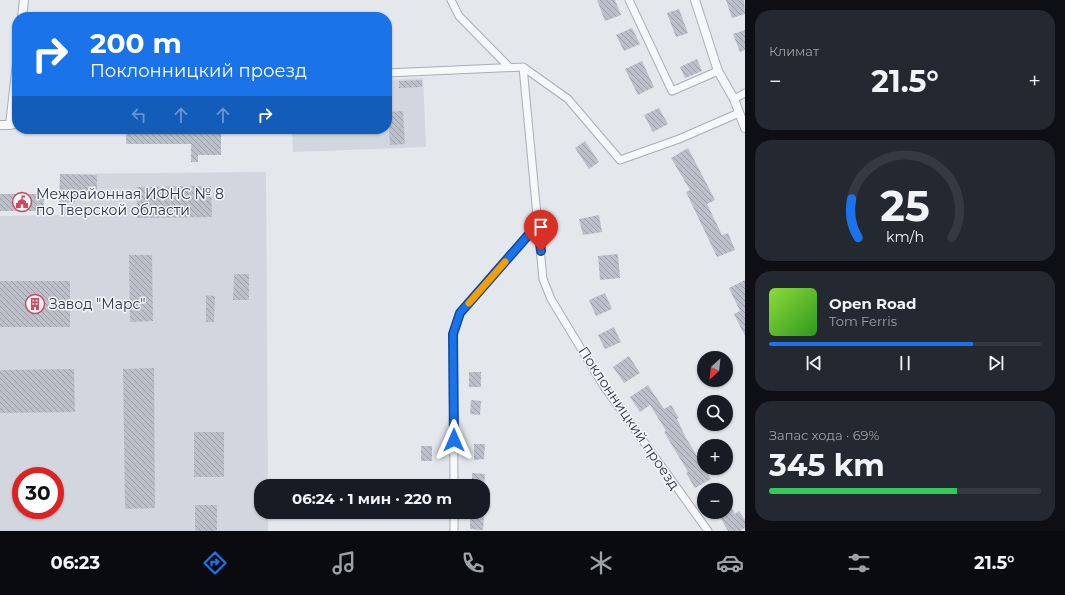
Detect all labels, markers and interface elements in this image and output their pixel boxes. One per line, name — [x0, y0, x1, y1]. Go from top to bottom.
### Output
text: 200 m — [90, 26, 182, 60]
icon: right — [24, 28, 76, 80]
text: Климат — [769, 43, 819, 59]
text: Поклонницкий проезд — [90, 60, 307, 82]
text: 21.5° — [871, 63, 939, 100]
text: − — [769, 68, 782, 95]
text: + — [1028, 68, 1041, 95]
icon: left — [128, 104, 150, 126]
icon: ahead — [170, 104, 192, 126]
icon: ahead — [212, 104, 234, 126]
icon: right — [254, 104, 276, 126]
text: 25 — [880, 181, 930, 231]
place label: Межрайонная ИФНС № 8 по Тверской области — [36, 185, 224, 219]
public building icon: Межрайонная ИФНС № 8 по Тверской области — [11, 191, 33, 213]
pin — [524, 210, 558, 251]
icon: arrive — [530, 216, 552, 238]
text: km/h — [886, 228, 924, 246]
building icon: Завод "Марс" — [24, 293, 46, 315]
text: Open Road — [829, 294, 917, 313]
place label: Завод "Марс" — [49, 295, 146, 313]
text: Tom Ferris — [829, 313, 897, 329]
street label: Поклонницкий проезд — [574, 343, 684, 493]
north arrow — [697, 351, 733, 387]
map controls — [697, 351, 733, 519]
icon: previous — [803, 352, 825, 374]
icon: pause — [894, 352, 916, 374]
icon: next — [985, 352, 1007, 374]
button: search — [697, 395, 733, 431]
position arrow — [433, 419, 475, 461]
text: Запас хода · 69% — [769, 427, 879, 443]
button: + — [697, 439, 733, 475]
text: 345 km — [769, 447, 885, 484]
speed limit sign: 30 — [12, 467, 64, 519]
button: − — [697, 483, 733, 519]
text: 06:24 · 1 мин · 220 m — [292, 489, 452, 508]
icon: directions — [201, 549, 229, 577]
icon: music — [330, 549, 358, 577]
icon: phone — [459, 549, 487, 577]
icon: climate — [587, 549, 615, 577]
icon: car — [716, 549, 744, 577]
icon: filters — [845, 549, 873, 577]
text: 06:23 — [50, 552, 100, 574]
text: 21.5° — [974, 552, 1015, 574]

